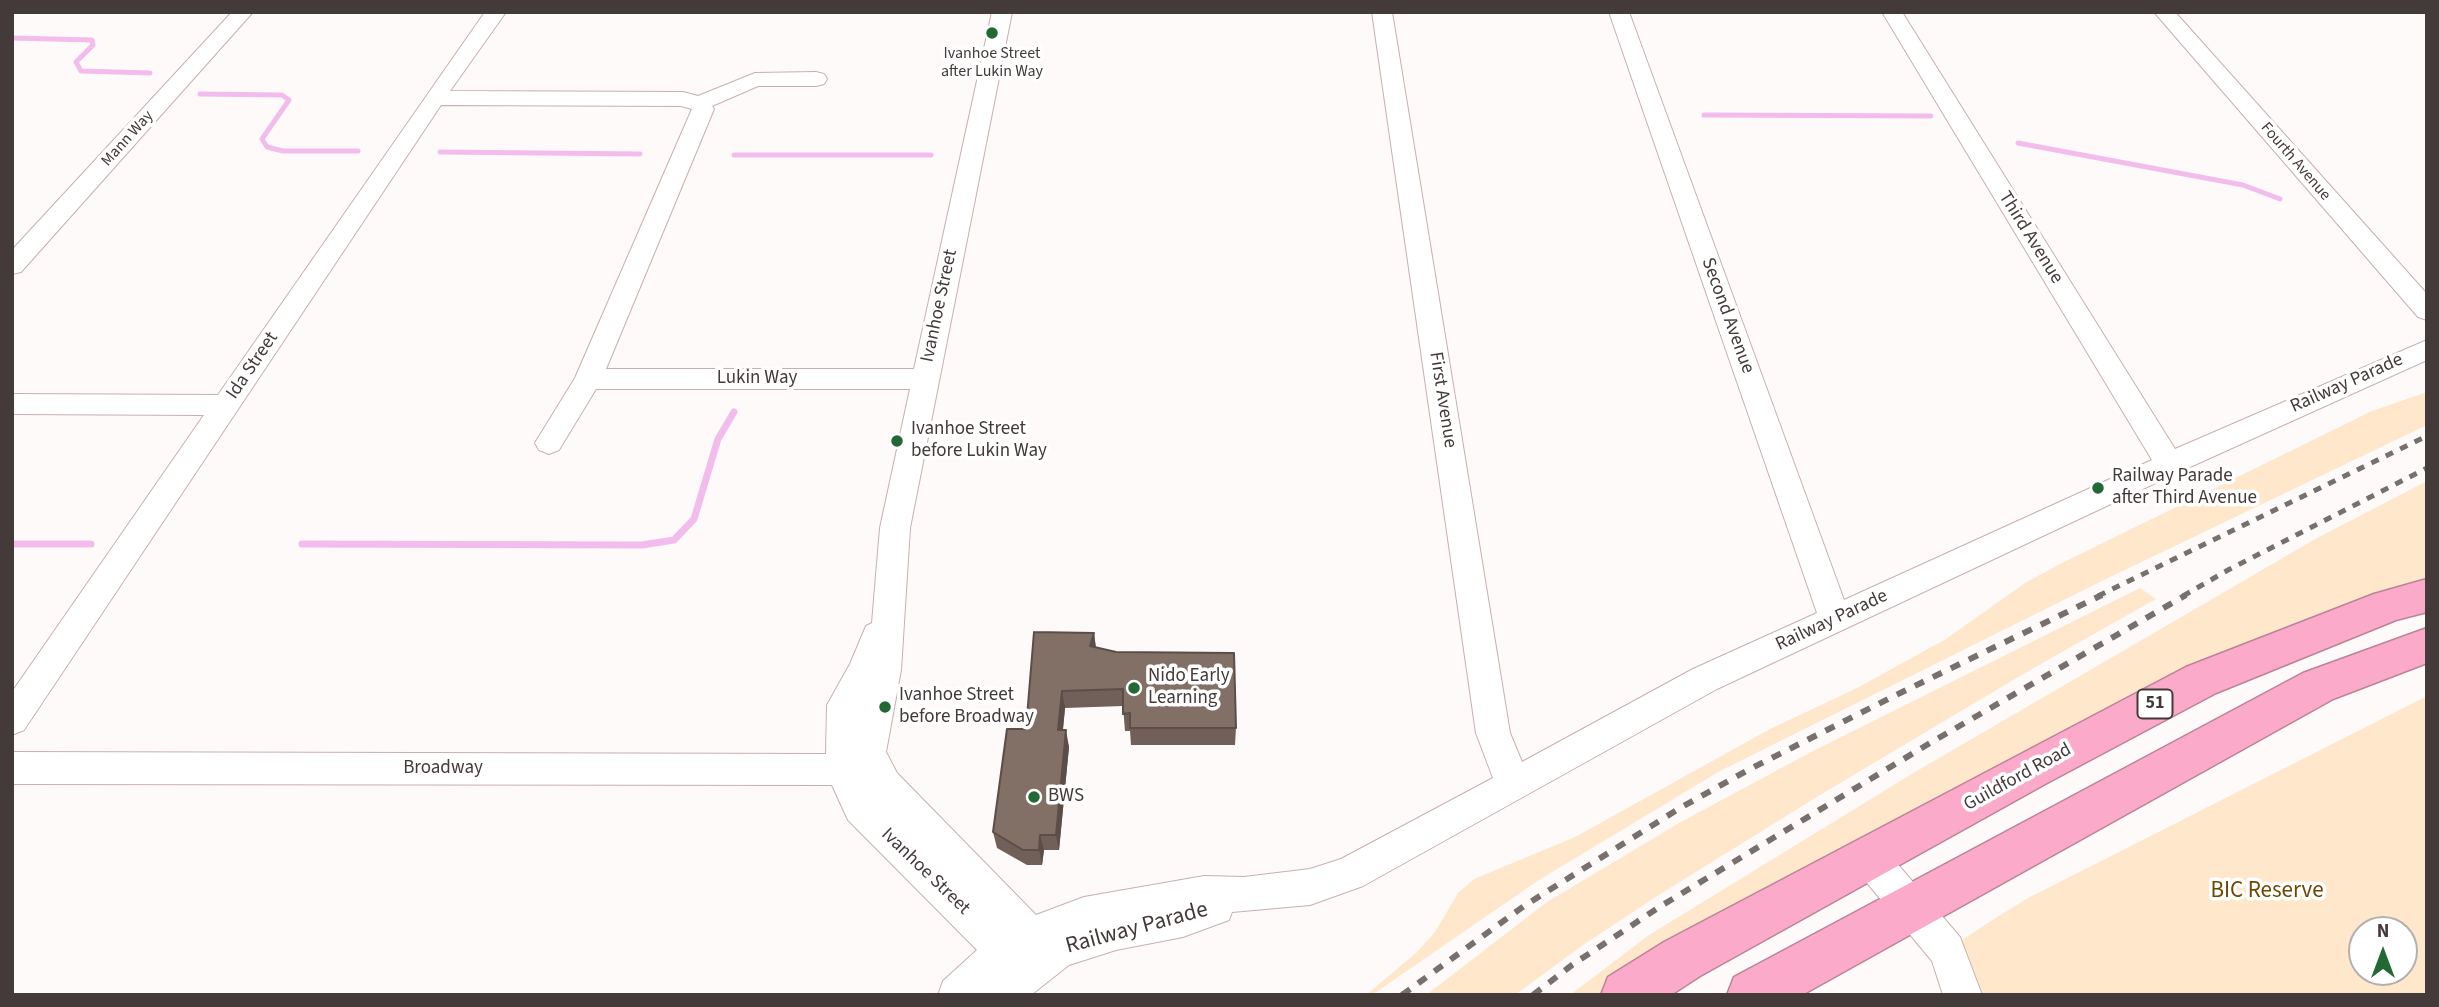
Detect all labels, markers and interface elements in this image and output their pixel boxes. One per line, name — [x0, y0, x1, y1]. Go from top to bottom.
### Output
marker: Ivanhoe Street after Lukin Way — [984, 25, 1000, 41]
place label: Ivanhoe Street after Lukin Way — [941, 44, 1043, 82]
street label: Mann Way — [98, 107, 158, 171]
street label: Fourth Avenue — [2256, 119, 2334, 205]
street label: Third Avenue — [1993, 188, 2067, 288]
street label: Ivanhoe Street — [917, 247, 963, 365]
street label: Second Avenue — [1696, 255, 1758, 377]
street label: Ida Street — [222, 328, 284, 404]
street label: Railway Parade — [2287, 349, 2407, 419]
street label: First Avenue — [1423, 350, 1461, 450]
street label: Lukin Way — [717, 368, 797, 390]
place label: Ivanhoe Street before Lukin Way — [911, 419, 1047, 463]
marker: Ivanhoe Street before Lukin Way — [889, 433, 905, 449]
place label: Railway Parade after Third Avenue — [2112, 466, 2257, 510]
marker: Railway Parade after Third Avenue — [2090, 480, 2106, 496]
street label: Railway Parade — [1772, 585, 1892, 657]
place label: Nido Early Learning — [1148, 666, 1230, 710]
marker: Nido Early Learning — [1126, 680, 1142, 696]
place label: Ivanhoe Street before Broadway — [899, 685, 1034, 729]
road number: 51 — [2138, 690, 2172, 718]
marker: Ivanhoe Street before Broadway — [877, 699, 893, 715]
street label: Guildford Road — [1960, 739, 2076, 817]
street label: Broadway — [403, 758, 483, 780]
place label: BWS — [1048, 786, 1084, 808]
marker: BWS — [1026, 789, 1042, 805]
street label: Ivanhoe Street — [876, 824, 974, 920]
park label: BIC Reserve — [2210, 878, 2324, 906]
street label: Railway Parade — [1063, 897, 1211, 961]
north arrow — [2348, 916, 2418, 986]
text: N — [2377, 918, 2389, 945]

